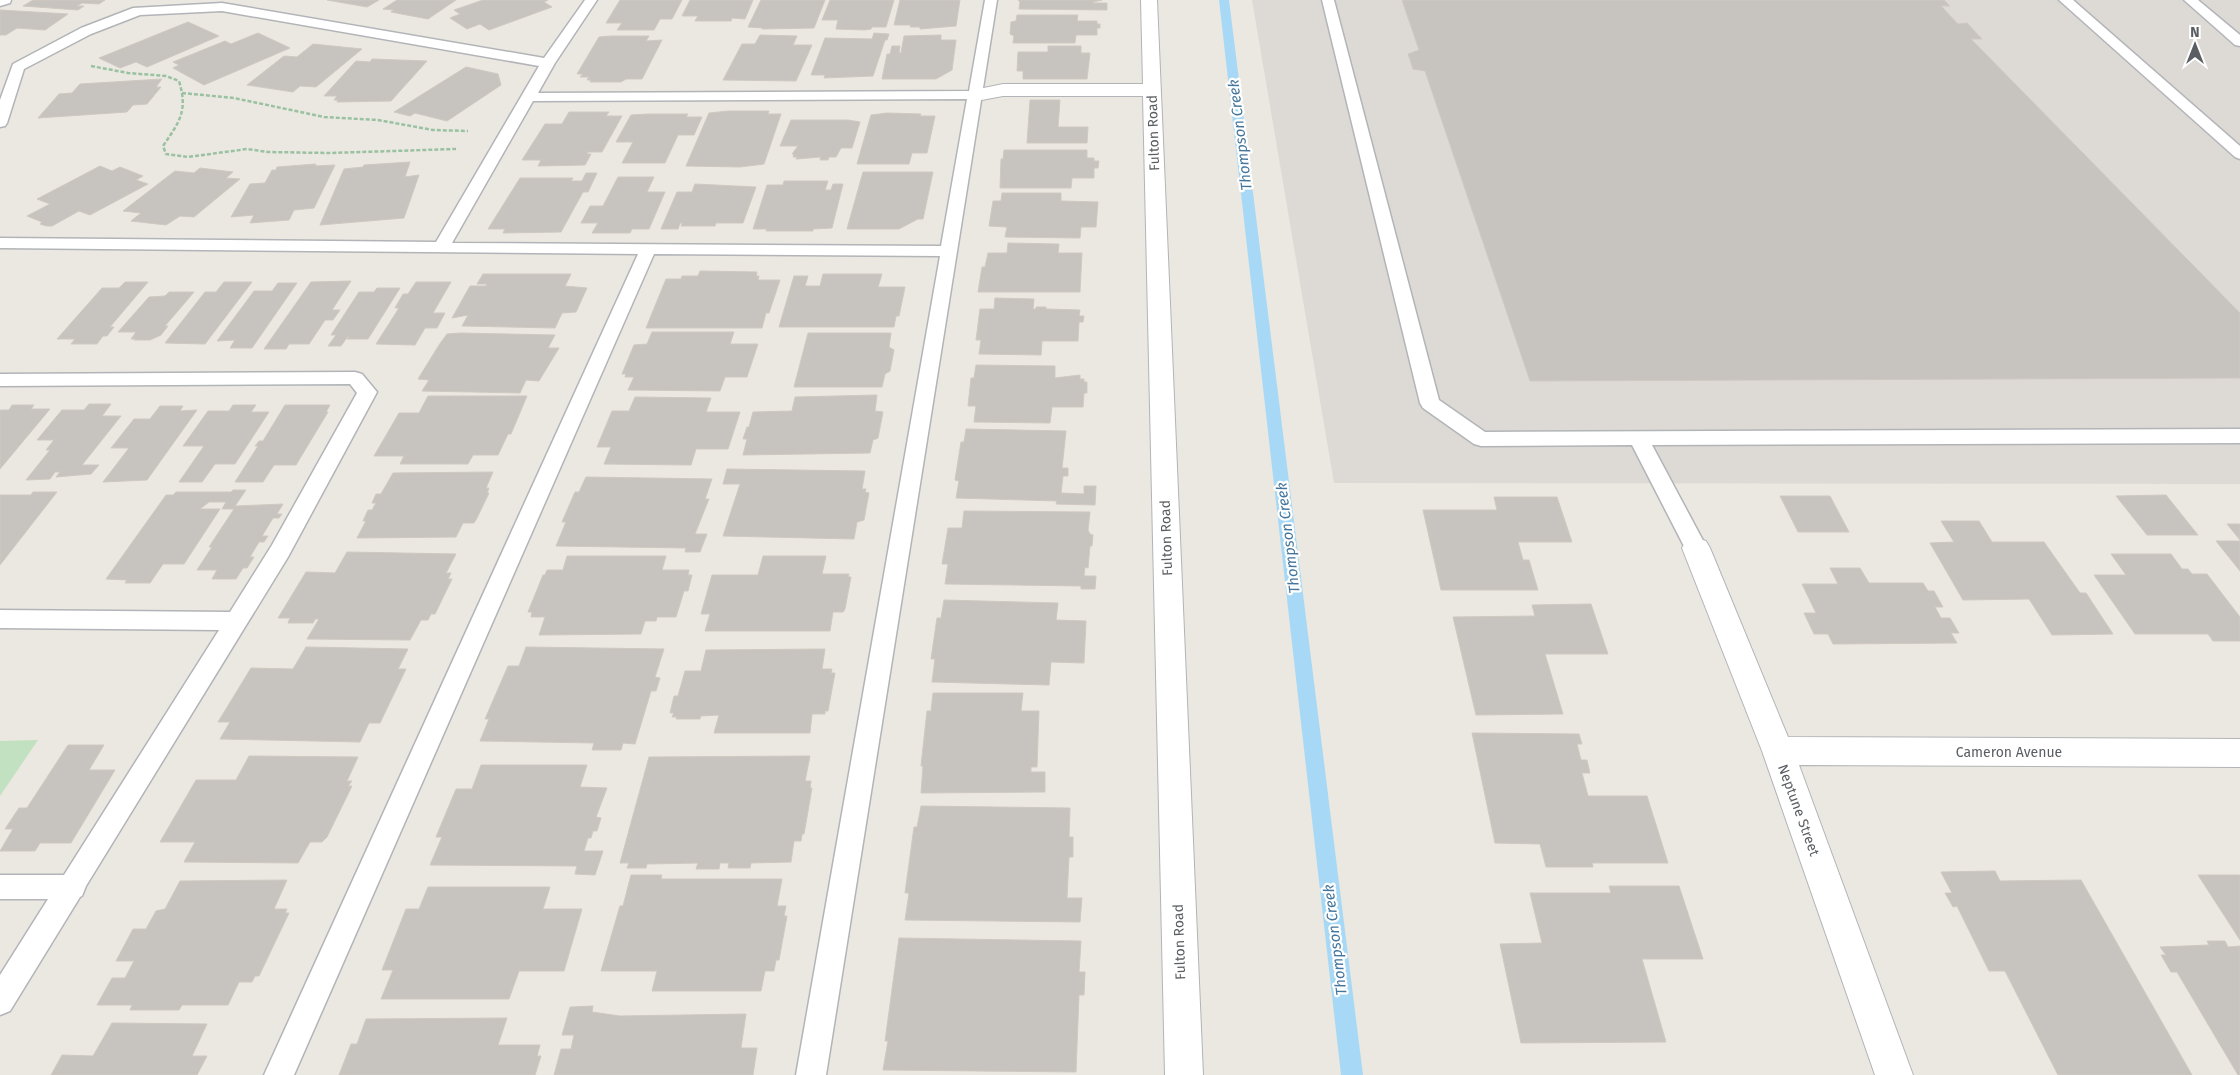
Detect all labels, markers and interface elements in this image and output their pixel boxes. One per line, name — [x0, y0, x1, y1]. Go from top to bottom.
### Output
north arrow — [2170, 20, 2220, 70]
text: N — [2190, 24, 2200, 41]
water label: Thompson Creek — [1224, 79, 1256, 191]
street label: Fulton Road — [1144, 95, 1163, 171]
water label: Thompson Creek — [1272, 482, 1304, 594]
street label: Fulton Road — [1157, 500, 1176, 576]
street label: Cameron Avenue — [1956, 744, 2062, 761]
street label: Neptune Street — [1774, 762, 1823, 859]
water label: Thompson Creek — [1319, 884, 1351, 996]
street label: Fulton Road — [1170, 904, 1189, 980]

